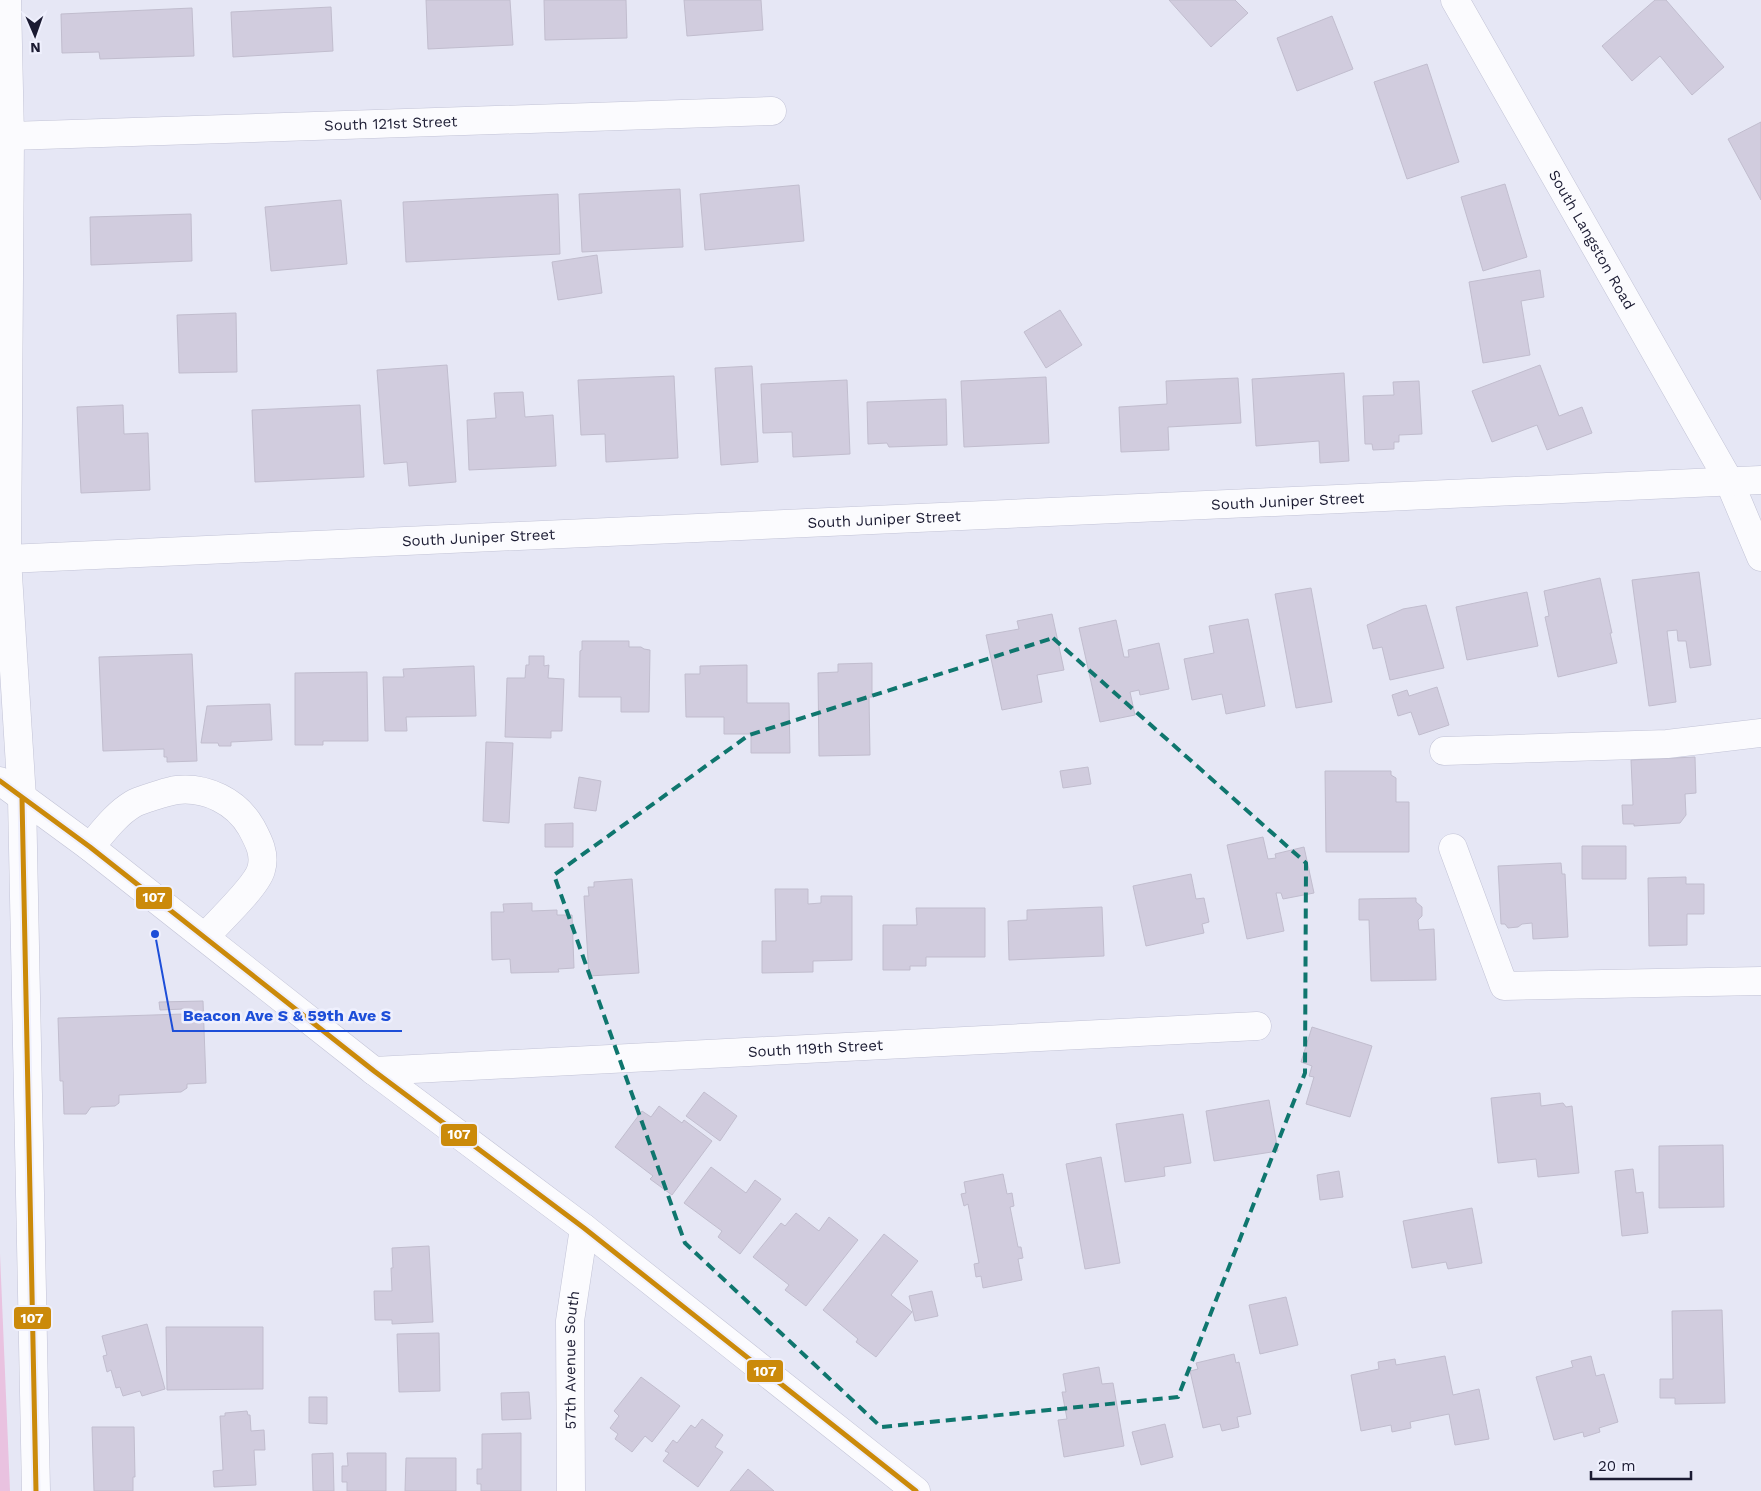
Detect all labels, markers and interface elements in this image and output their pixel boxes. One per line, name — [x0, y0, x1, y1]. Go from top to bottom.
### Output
north arrow — [10, 10, 60, 60]
text: N — [30, 40, 41, 56]
street label: South 121st Street — [324, 112, 458, 135]
street label: South Langston Road — [1545, 167, 1638, 313]
street label: South Juniper Street — [1211, 489, 1365, 514]
street label: South Juniper Street — [807, 507, 962, 532]
street label: South Juniper Street — [402, 525, 556, 550]
line badge: 107 — [135, 886, 173, 910]
text: 107 — [142, 889, 166, 905]
callout: Beacon Ave S & 59th Ave S — [173, 1000, 402, 1031]
text: Beacon Ave S & 59th Ave S — [183, 1006, 391, 1025]
street label: South 119th Street — [747, 1036, 884, 1061]
line badge: 107 — [440, 1123, 478, 1147]
text: 107 — [447, 1126, 471, 1142]
street label: 57th Avenue South — [561, 1290, 583, 1430]
line badge: 107 — [13, 1306, 52, 1330]
text: 107 — [20, 1310, 44, 1326]
line badge: 107 — [746, 1359, 784, 1383]
text: 107 — [753, 1363, 777, 1379]
scale bar — [1591, 1448, 1691, 1480]
text: 20 m — [1598, 1457, 1636, 1475]

